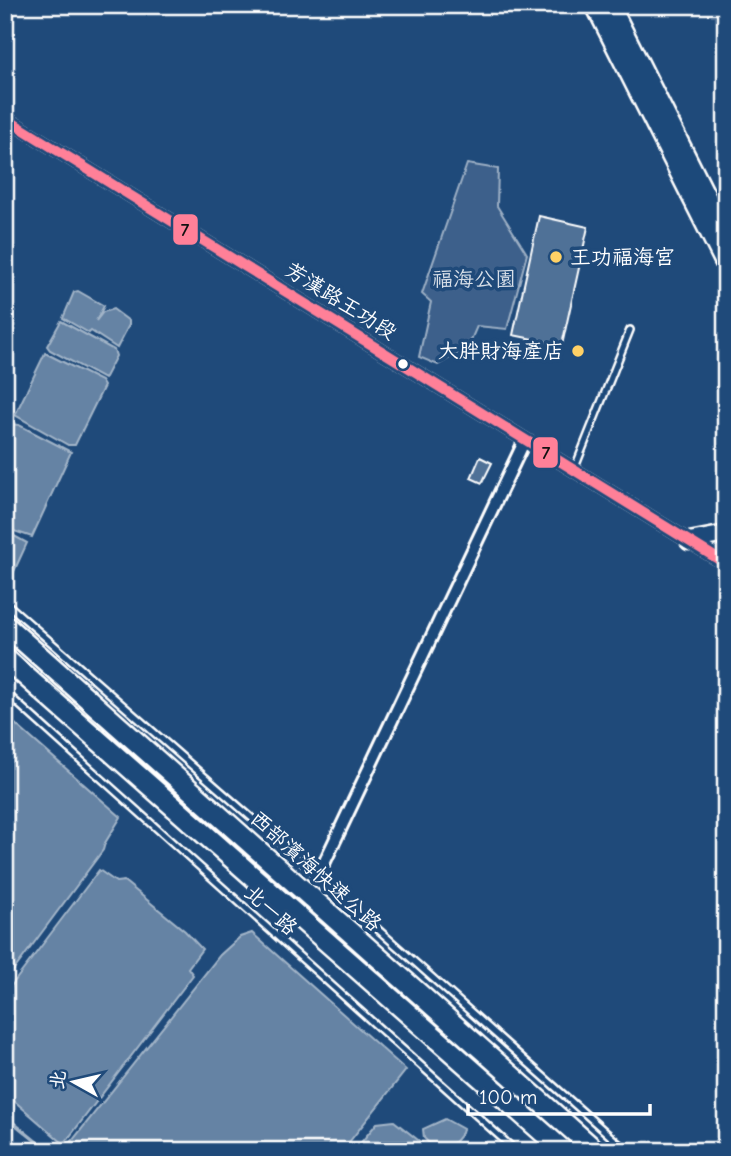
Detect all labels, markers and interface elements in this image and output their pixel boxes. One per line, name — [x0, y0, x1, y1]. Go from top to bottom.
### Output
line badge: 7 — [172, 213, 199, 246]
text: 7 — [181, 219, 190, 241]
place label: 王功福海宮 — [570, 245, 675, 269]
marker: 王功福海宮 — [548, 249, 564, 265]
street label: 芳漢路王功段 — [281, 257, 401, 345]
park label: 福海公園 — [432, 267, 516, 291]
place label: 大胖財海產店 — [438, 339, 564, 363]
marker: 大胖財海產店 — [570, 343, 586, 359]
unlabelled marker — [396, 357, 410, 371]
line badge: 7 — [532, 436, 559, 469]
text: 7 — [542, 442, 551, 464]
street label: 西部濱海快速公路 — [246, 806, 386, 936]
street label: 北一路 — [240, 880, 302, 940]
north arrow — [38, 1048, 108, 1118]
text: 北 — [46, 1069, 70, 1091]
scale bar — [468, 1072, 650, 1116]
text: 100 m — [479, 1085, 537, 1109]

